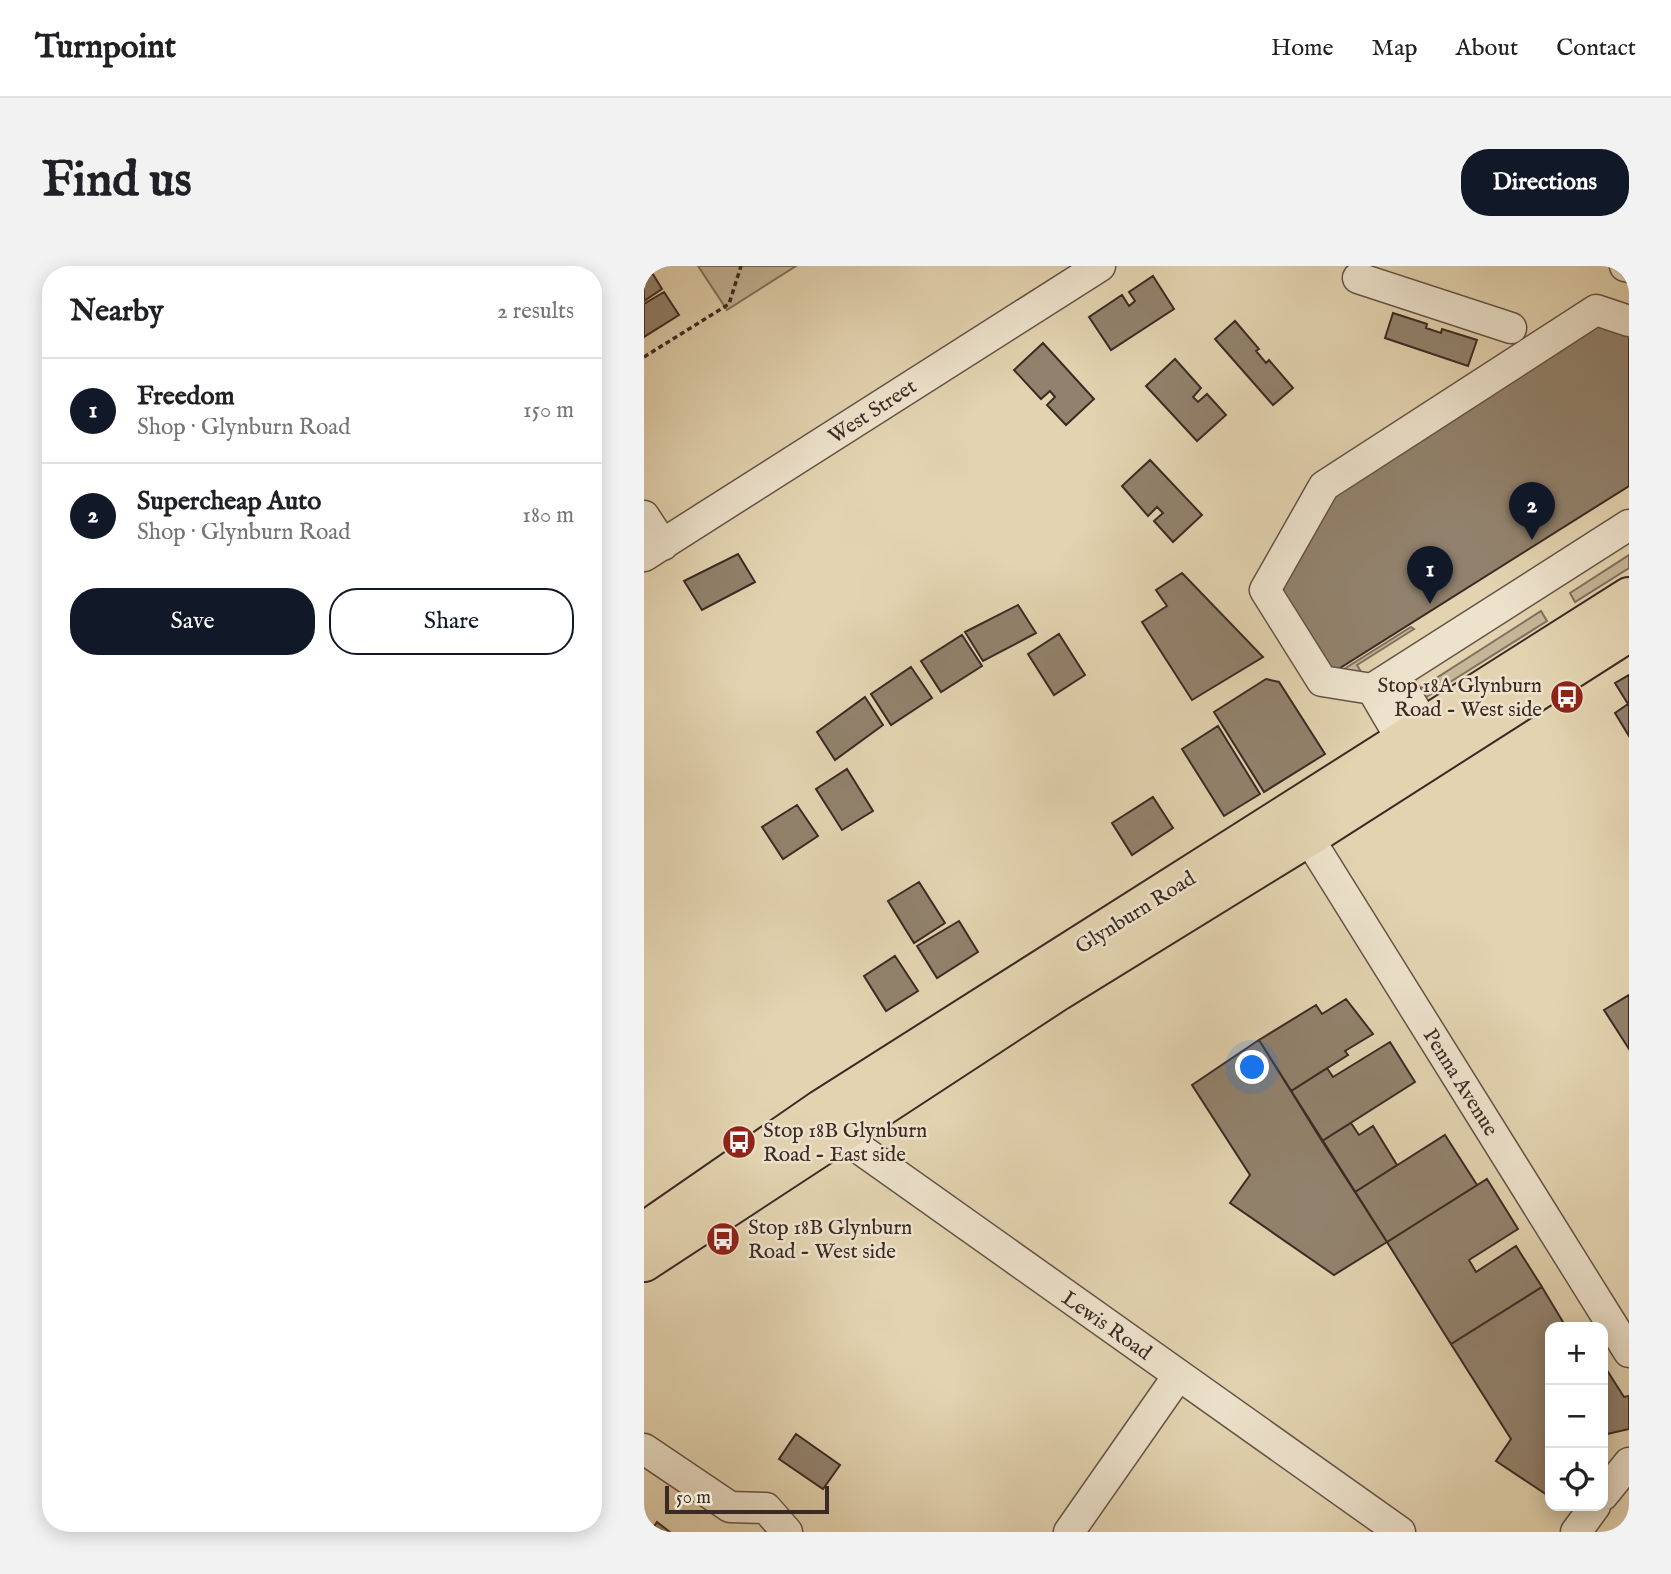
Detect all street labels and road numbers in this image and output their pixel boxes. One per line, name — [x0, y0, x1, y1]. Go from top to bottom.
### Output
street label: West Street — [824, 374, 922, 451]
street label: Glynburn Road — [1071, 865, 1202, 961]
street label: Penna Avenue — [1416, 1024, 1504, 1142]
street label: Lewis Road — [1056, 1285, 1157, 1367]

